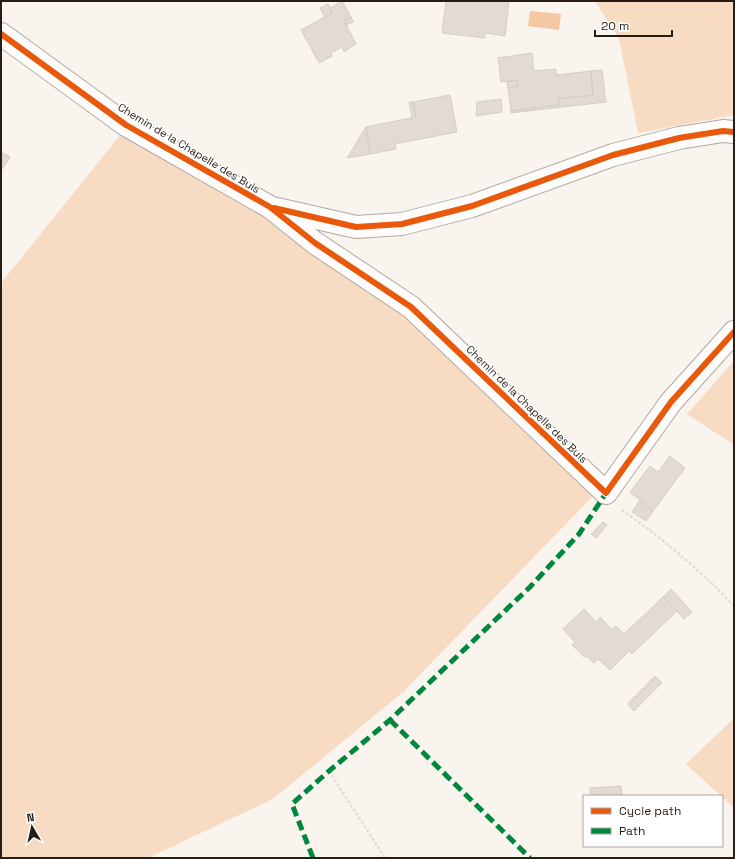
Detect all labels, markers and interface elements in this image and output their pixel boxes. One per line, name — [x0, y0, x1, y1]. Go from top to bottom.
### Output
scale bar — [595, 12, 672, 38]
text: 20 m — [601, 18, 629, 34]
street label: Chemin de la Chapelle des Buis — [115, 100, 263, 196]
street label: Chemin de la Chapelle des Buis — [463, 342, 591, 466]
legend — [583, 795, 723, 847]
text: Cycle path — [619, 803, 681, 819]
north arrow — [12, 807, 52, 847]
text: N — [26, 810, 35, 825]
text: Path — [619, 823, 645, 839]

